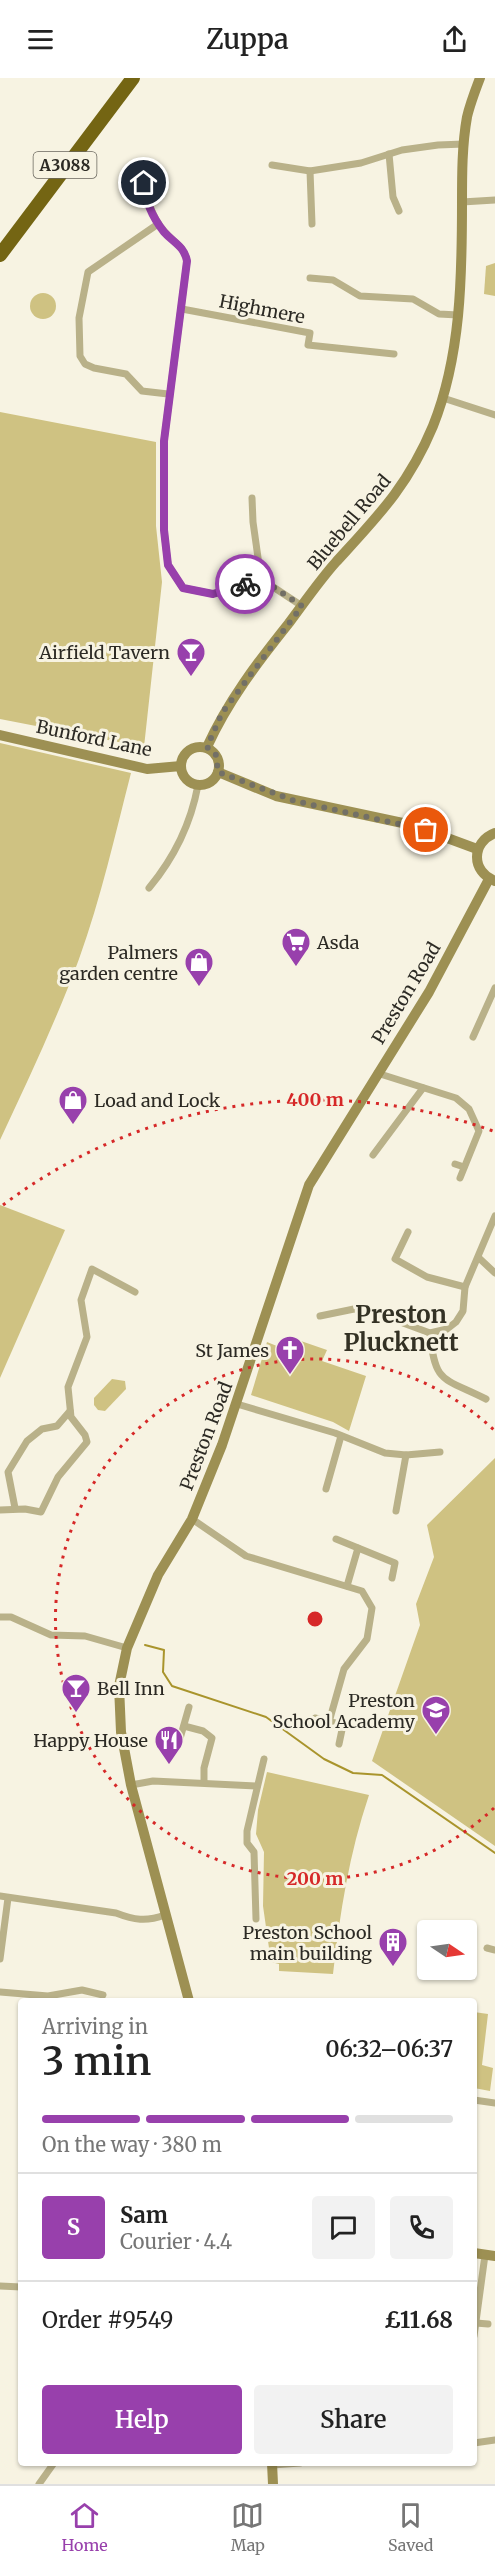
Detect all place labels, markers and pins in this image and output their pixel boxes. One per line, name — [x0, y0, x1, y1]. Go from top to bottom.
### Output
pin — [118, 157, 169, 208]
bar icon: Airfield Tavern — [175, 636, 207, 678]
place label: Airfield Tavern — [38, 641, 170, 664]
pin — [400, 804, 451, 855]
supermarket icon: Asda — [280, 926, 312, 968]
place label: Asda — [316, 931, 360, 954]
place label: Palmers garden centre — [59, 941, 178, 985]
shop icon: Palmers garden centre — [183, 946, 215, 988]
shop icon: Load and Lock — [57, 1084, 89, 1126]
place label: Load and Lock — [94, 1089, 221, 1112]
church icon: St James — [274, 1334, 306, 1376]
place label: St James — [195, 1339, 269, 1362]
centre of rings — [305, 1609, 325, 1629]
bar icon: Bell Inn — [60, 1672, 92, 1714]
place label: Bell Inn — [97, 1677, 165, 1700]
place label: Preston School Academy — [273, 1689, 416, 1733]
school or university icon: Preston School Academy — [420, 1694, 452, 1736]
restaurant icon: Happy House — [153, 1724, 185, 1766]
place label: Happy House — [33, 1729, 148, 1752]
place label: Preston School main building — [242, 1921, 372, 1965]
building icon: Preston School main building — [377, 1926, 409, 1968]

